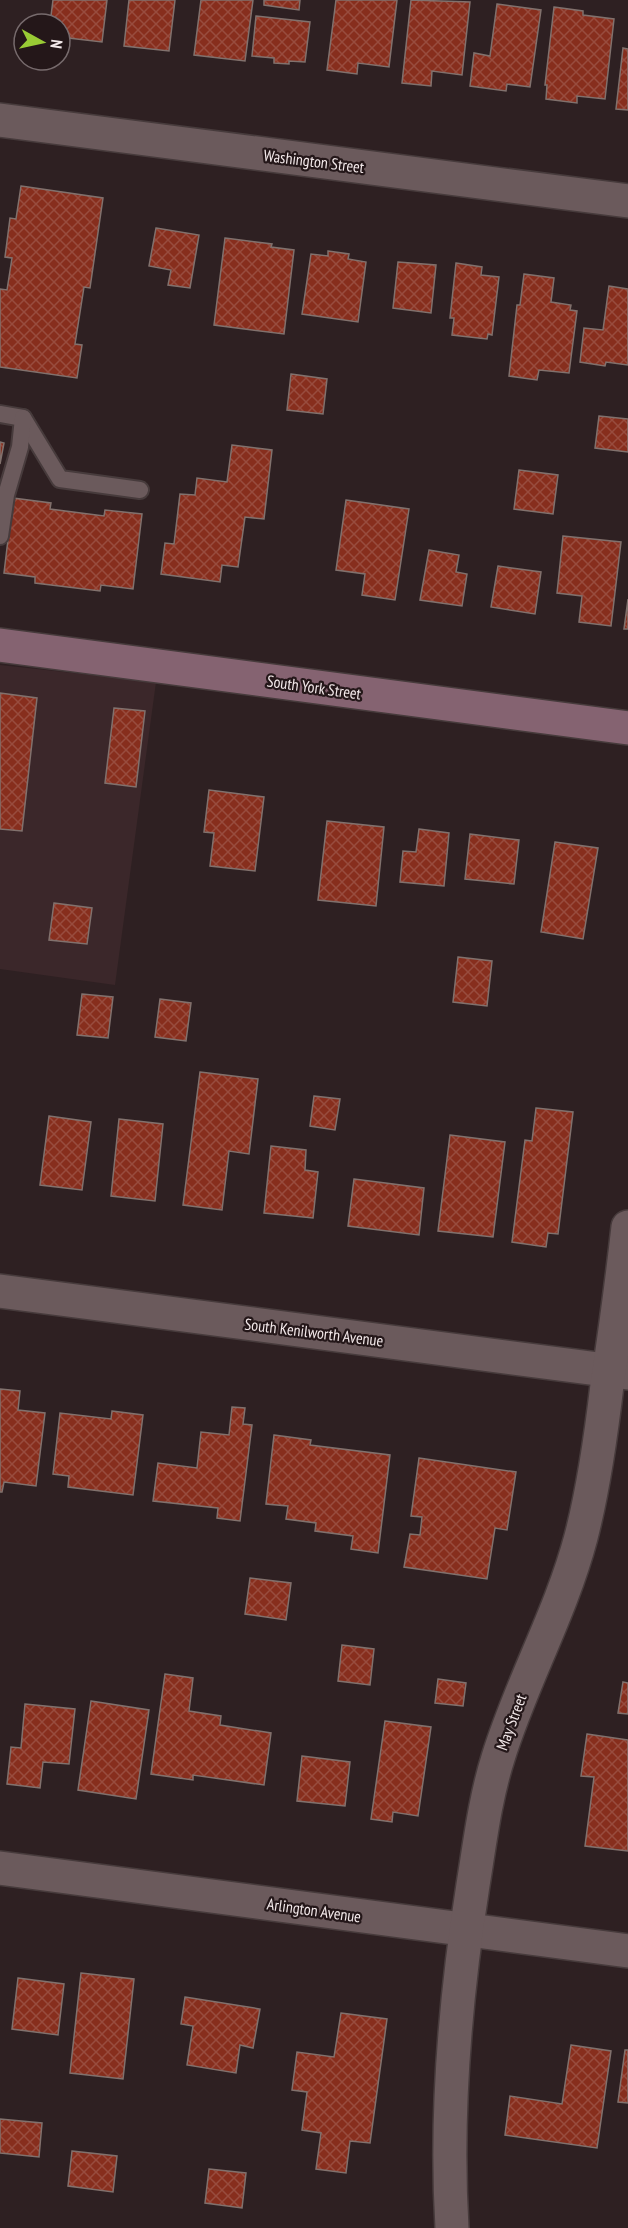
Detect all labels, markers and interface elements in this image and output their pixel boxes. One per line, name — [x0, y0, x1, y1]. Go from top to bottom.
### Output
north arrow — [12, 12, 72, 72]
text: N — [46, 38, 67, 50]
street label: Washington Street — [263, 145, 366, 177]
street label: South York Street — [266, 670, 363, 704]
street label: South Kenilworth Avenue — [244, 1314, 384, 1350]
street label: May Street — [492, 1690, 531, 1753]
street label: Arlington Avenue — [266, 1894, 362, 1926]

